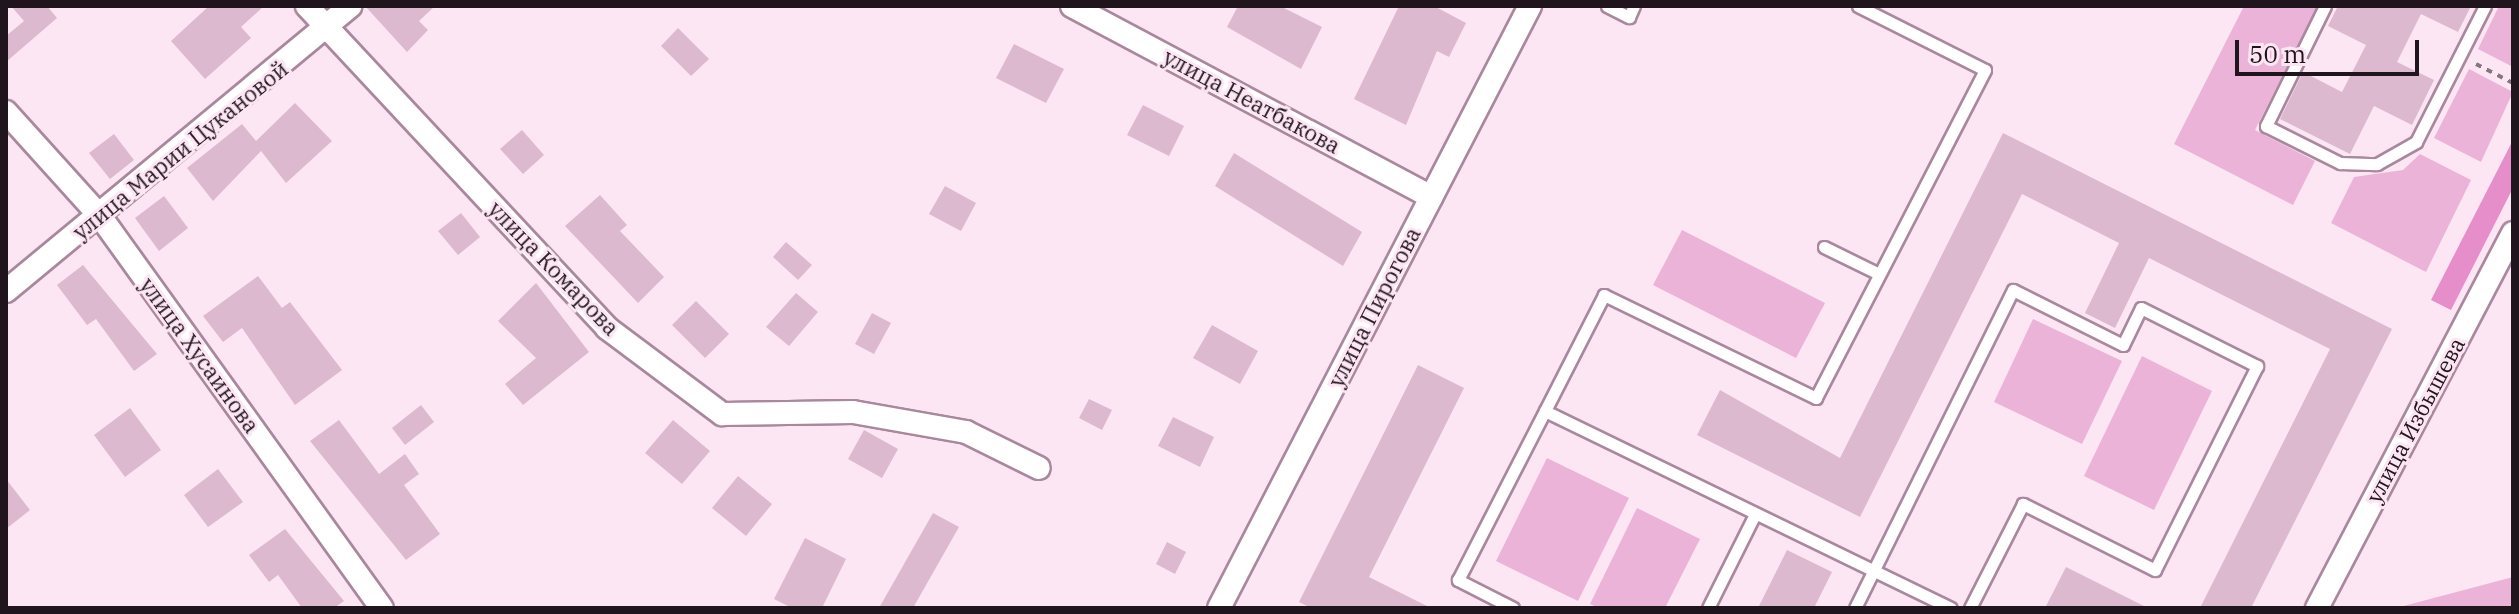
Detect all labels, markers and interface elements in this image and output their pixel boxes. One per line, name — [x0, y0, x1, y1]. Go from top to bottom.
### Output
scale bar — [2239, 24, 2423, 74]
text: 50 m — [2249, 38, 2306, 70]
street label: улица Неатбакова — [1159, 43, 1345, 159]
street label: улица Марии Цукановой — [67, 55, 293, 245]
street label: улица Комарова — [483, 195, 625, 341]
street label: улица Пирогова — [1322, 223, 1426, 391]
street label: улица Хусаинова — [135, 272, 265, 438]
street label: улица Избышева — [2360, 333, 2470, 507]

